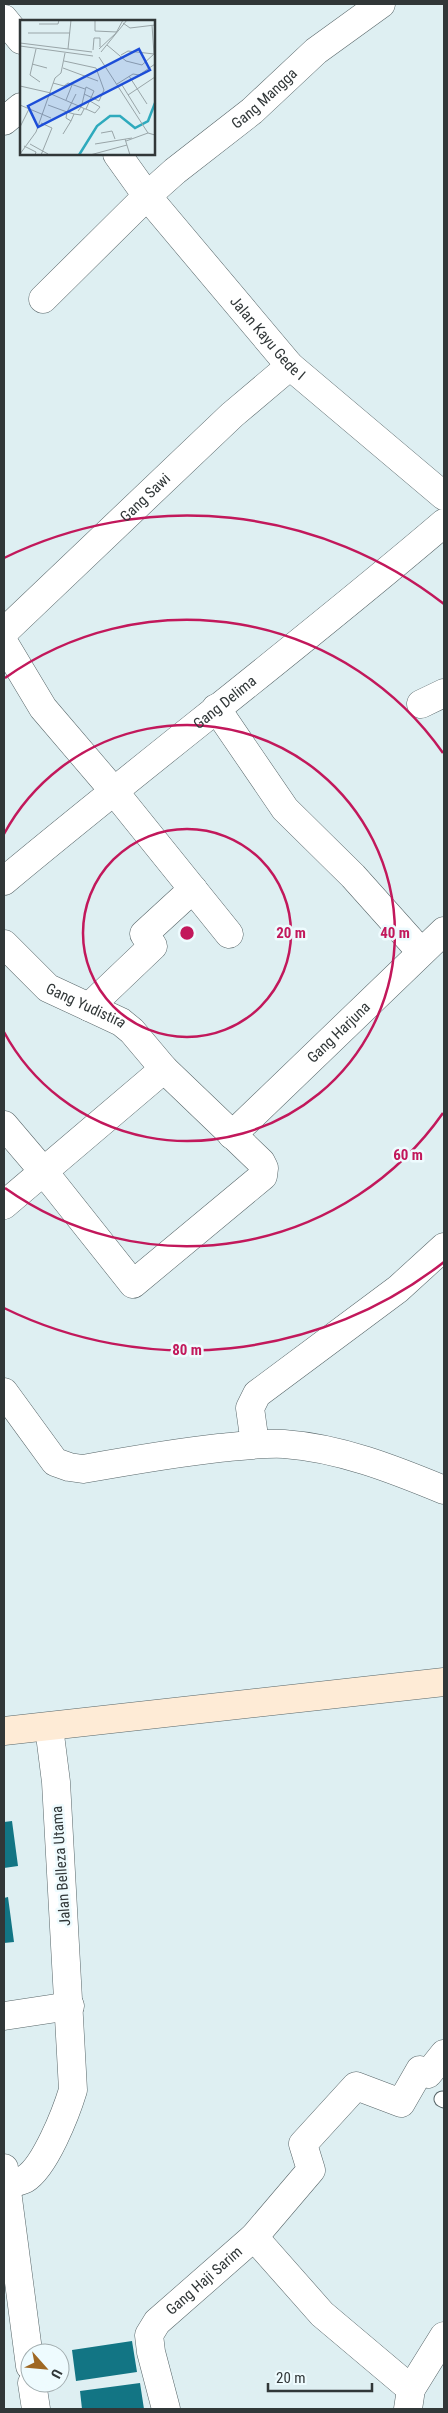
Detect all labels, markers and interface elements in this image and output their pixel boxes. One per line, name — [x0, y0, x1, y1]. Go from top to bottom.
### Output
inset map — [20, 20, 155, 155]
street label: Gang Mangga — [228, 64, 301, 133]
street label: Jalan Kayu Gede I — [226, 292, 309, 384]
street label: Gang Sawi — [116, 470, 174, 526]
street label: Gang Delima — [190, 672, 260, 733]
centre of rings — [178, 924, 196, 942]
text: 20 m — [276, 924, 306, 942]
text: 40 m — [380, 924, 410, 942]
street label: Gang Yudistira — [43, 979, 130, 1032]
street label: Gang Harjuna — [303, 998, 374, 1067]
text: 60 m — [393, 1146, 423, 1164]
text: 80 m — [172, 1341, 202, 1359]
street label: Jalan Belleza Utama — [48, 1805, 74, 1927]
street label: Gang Haji Sarim — [162, 2243, 246, 2319]
north arrow — [20, 2343, 70, 2393]
scale bar — [268, 2360, 372, 2392]
text: U — [48, 2367, 66, 2381]
text: 20 m — [276, 2369, 306, 2387]

